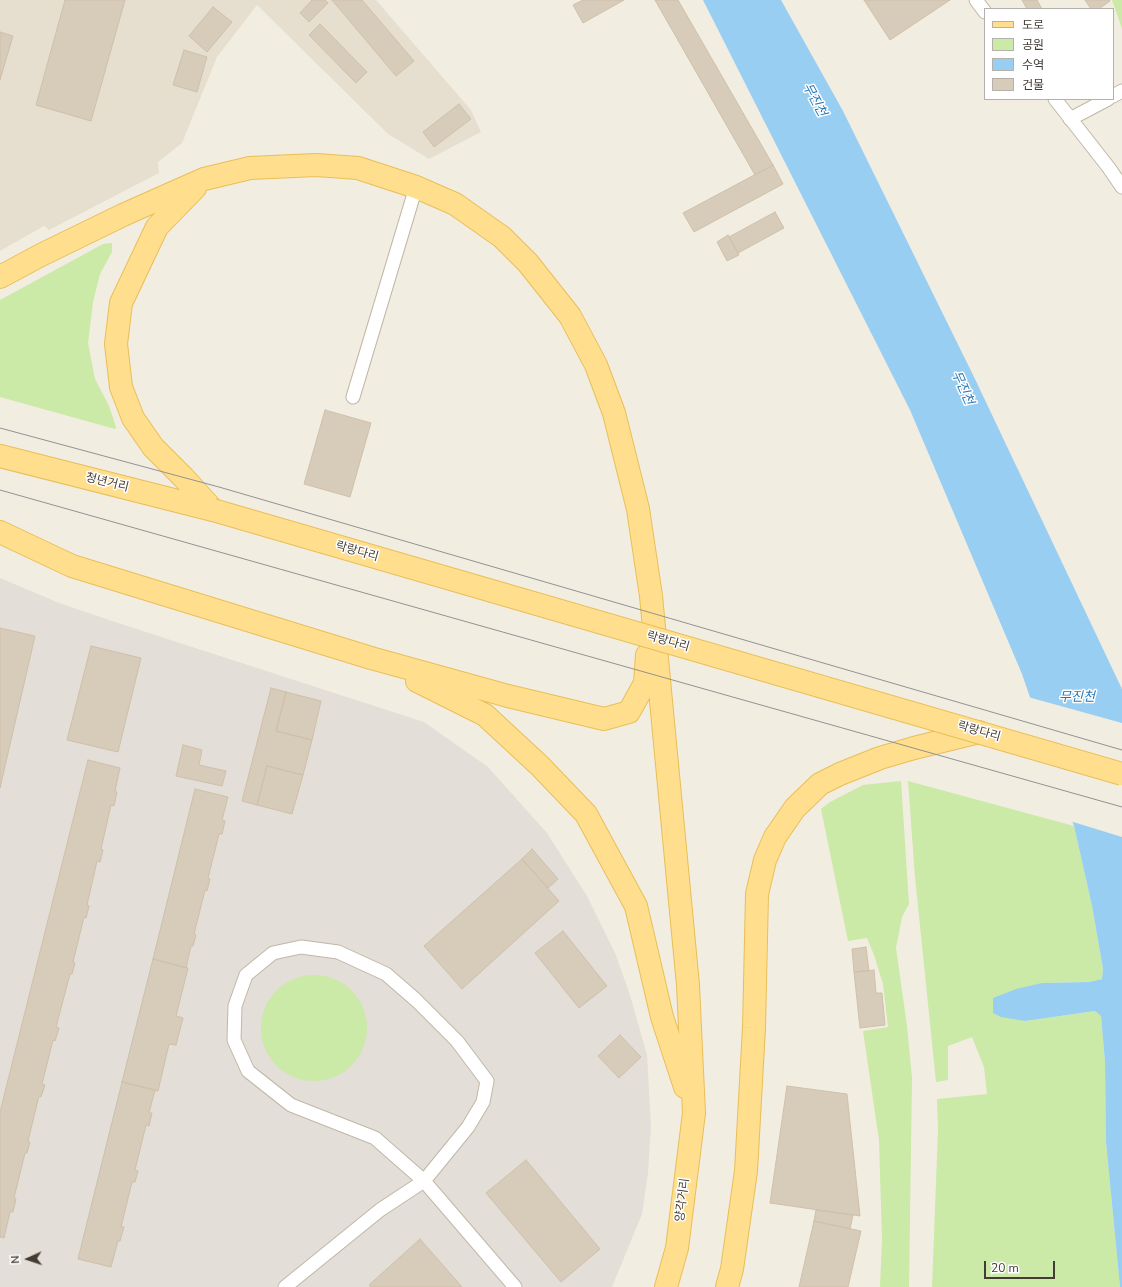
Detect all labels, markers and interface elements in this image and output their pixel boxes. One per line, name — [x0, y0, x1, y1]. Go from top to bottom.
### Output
legend — [984, 8, 1114, 100]
text: 도로 — [1022, 17, 1044, 33]
text: 공원 — [1022, 37, 1044, 53]
text: 수역 — [1022, 57, 1044, 73]
text: 건물 — [1022, 77, 1044, 93]
water label: 무진천 — [799, 80, 829, 120]
water label: 무진천 — [948, 368, 976, 408]
street label: 청년거리 — [84, 471, 130, 495]
street label: 락랑다리 — [334, 539, 380, 565]
street label: 락랑다리 — [645, 629, 691, 655]
water label: 무진천 — [1059, 690, 1095, 706]
street label: 락랑다리 — [956, 719, 1002, 745]
street label: 양각거리 — [673, 1177, 693, 1223]
north arrow — [8, 1239, 48, 1279]
scale bar — [986, 1253, 1057, 1279]
text: N — [8, 1255, 23, 1264]
text: 20 m — [991, 1260, 1019, 1276]

